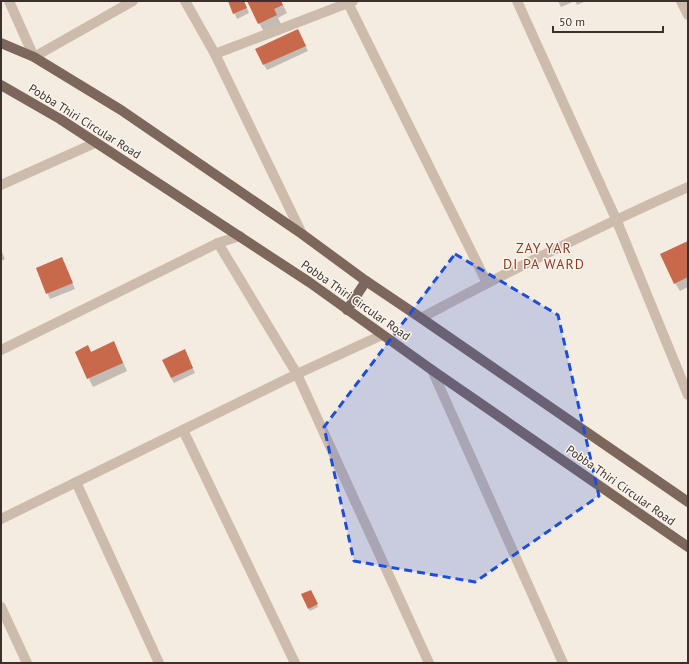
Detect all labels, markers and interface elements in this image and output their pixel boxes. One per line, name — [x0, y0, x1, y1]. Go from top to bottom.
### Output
scale bar — [553, 8, 663, 34]
text: 50 m — [559, 14, 585, 29]
street label: Pobba Thiri Circular Road — [26, 80, 144, 162]
district label: ZAY YAR DI PA WARD — [503, 239, 585, 273]
street label: Pobba Thiri Circular Road — [299, 257, 413, 343]
street label: Pobba Thiri Circular Road — [564, 442, 678, 528]

